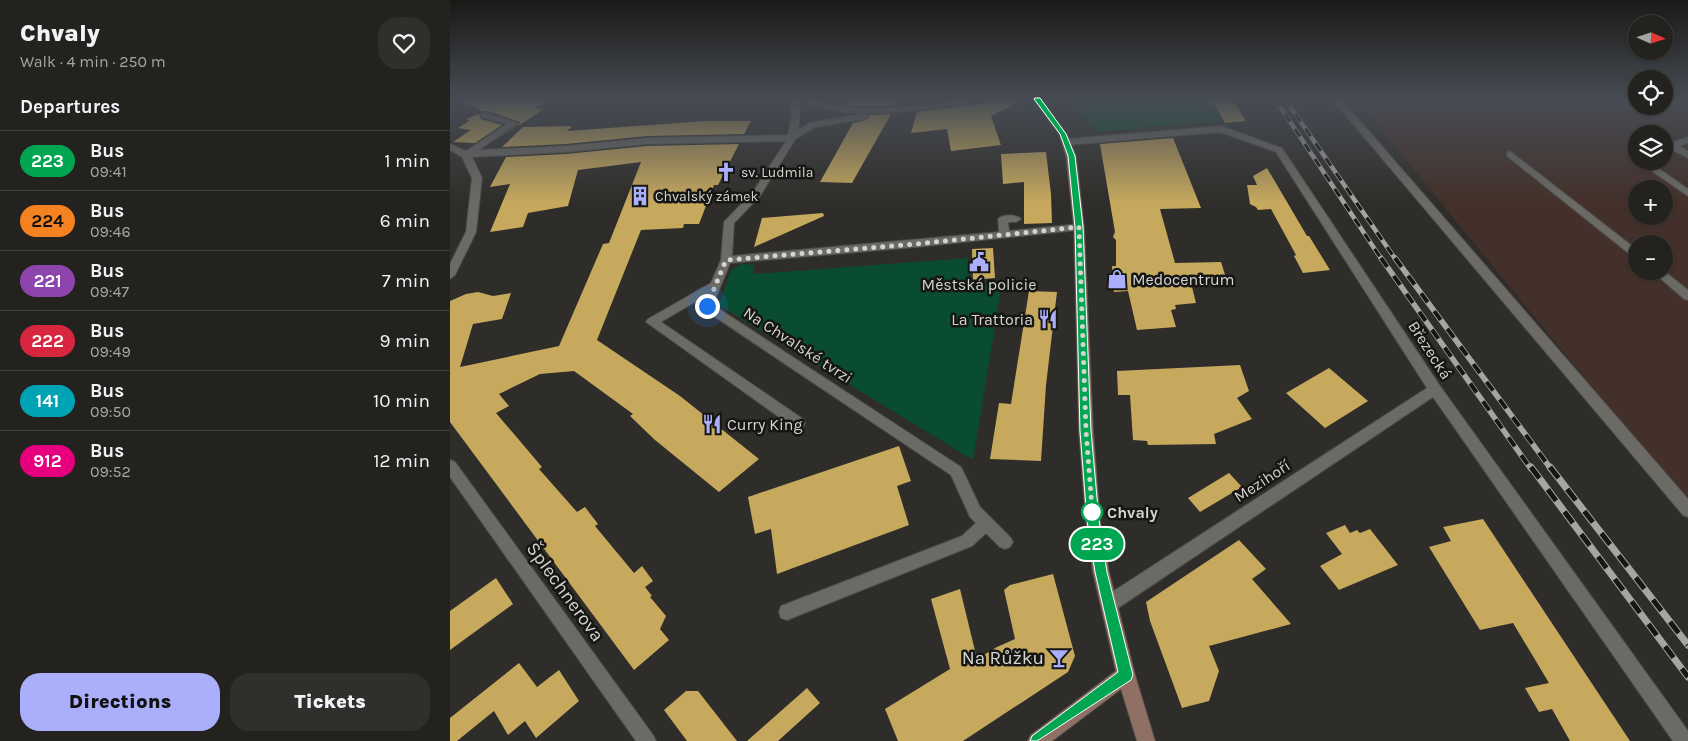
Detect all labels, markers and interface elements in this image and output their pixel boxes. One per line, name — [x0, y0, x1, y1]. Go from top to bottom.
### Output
north arrow — [1628, 15, 1672, 60]
map controls — [1628, 15, 1673, 280]
button: heart — [378, 17, 430, 69]
text: Chvaly — [20, 19, 100, 47]
text: Walk · 4 min · 250 m — [20, 52, 166, 71]
button: locate — [1628, 70, 1673, 115]
text: Departures — [20, 96, 120, 118]
button: layers — [1628, 125, 1673, 170]
text: Bus — [90, 140, 124, 162]
text: 223 — [31, 150, 64, 172]
text: 1 min — [384, 150, 430, 172]
church icon: sv. Ludmila — [715, 161, 737, 183]
text: 09:41 — [90, 162, 127, 181]
place label: sv. Ludmila — [741, 164, 813, 181]
button: + — [1628, 180, 1673, 225]
building icon: Chvalský zámek — [629, 185, 651, 207]
place label: Chvalský zámek — [655, 188, 758, 205]
text: Bus — [90, 200, 124, 222]
text: 224 — [31, 210, 64, 232]
text: 6 min — [380, 210, 430, 232]
text: 09:46 — [90, 222, 131, 241]
button: − — [1628, 235, 1673, 280]
public building icon: Městská policie — [968, 251, 990, 273]
text: Bus — [90, 260, 124, 282]
shop icon: Medocentrum — [1106, 268, 1128, 290]
text: 221 — [33, 270, 62, 292]
text: 7 min — [382, 270, 430, 292]
place label: Medocentrum — [1132, 270, 1235, 289]
place label: Městská policie — [922, 275, 1036, 294]
text: 09:47 — [90, 282, 129, 301]
your location — [695, 294, 720, 319]
street label: Na Chvalské tvrzi — [740, 303, 856, 387]
restaurant icon: La Trattoria — [1037, 308, 1059, 330]
place label: La Trattoria — [951, 310, 1033, 329]
street label: Březecká — [1404, 317, 1456, 383]
text: Bus — [90, 320, 124, 342]
text: 222 — [31, 330, 64, 352]
text: 9 min — [380, 330, 430, 352]
text: 09:49 — [90, 342, 131, 361]
text: Bus — [90, 380, 124, 402]
text: 141 — [36, 390, 59, 412]
text: 10 min — [373, 390, 430, 412]
text: 09:50 — [90, 402, 131, 421]
restaurant icon: Curry King — [701, 413, 723, 435]
place label: Curry King — [727, 415, 803, 434]
text: Bus — [90, 440, 124, 462]
text: 912 — [33, 450, 62, 472]
text: 12 min — [373, 450, 430, 472]
street label: Mezihoří — [1230, 456, 1294, 506]
text: 09:52 — [90, 462, 131, 481]
marker: Chvaly — [1081, 501, 1103, 523]
place label: Chvaly — [1107, 503, 1158, 522]
line badge: 223 — [1068, 528, 1126, 560]
text: 223 — [1081, 533, 1113, 555]
street label: Šplechnerova — [522, 538, 608, 646]
place label: Na Růžku — [962, 647, 1044, 669]
bar icon: Na Růžku — [1048, 647, 1070, 669]
button: Directions — [20, 673, 220, 731]
button: Tickets — [230, 673, 430, 731]

